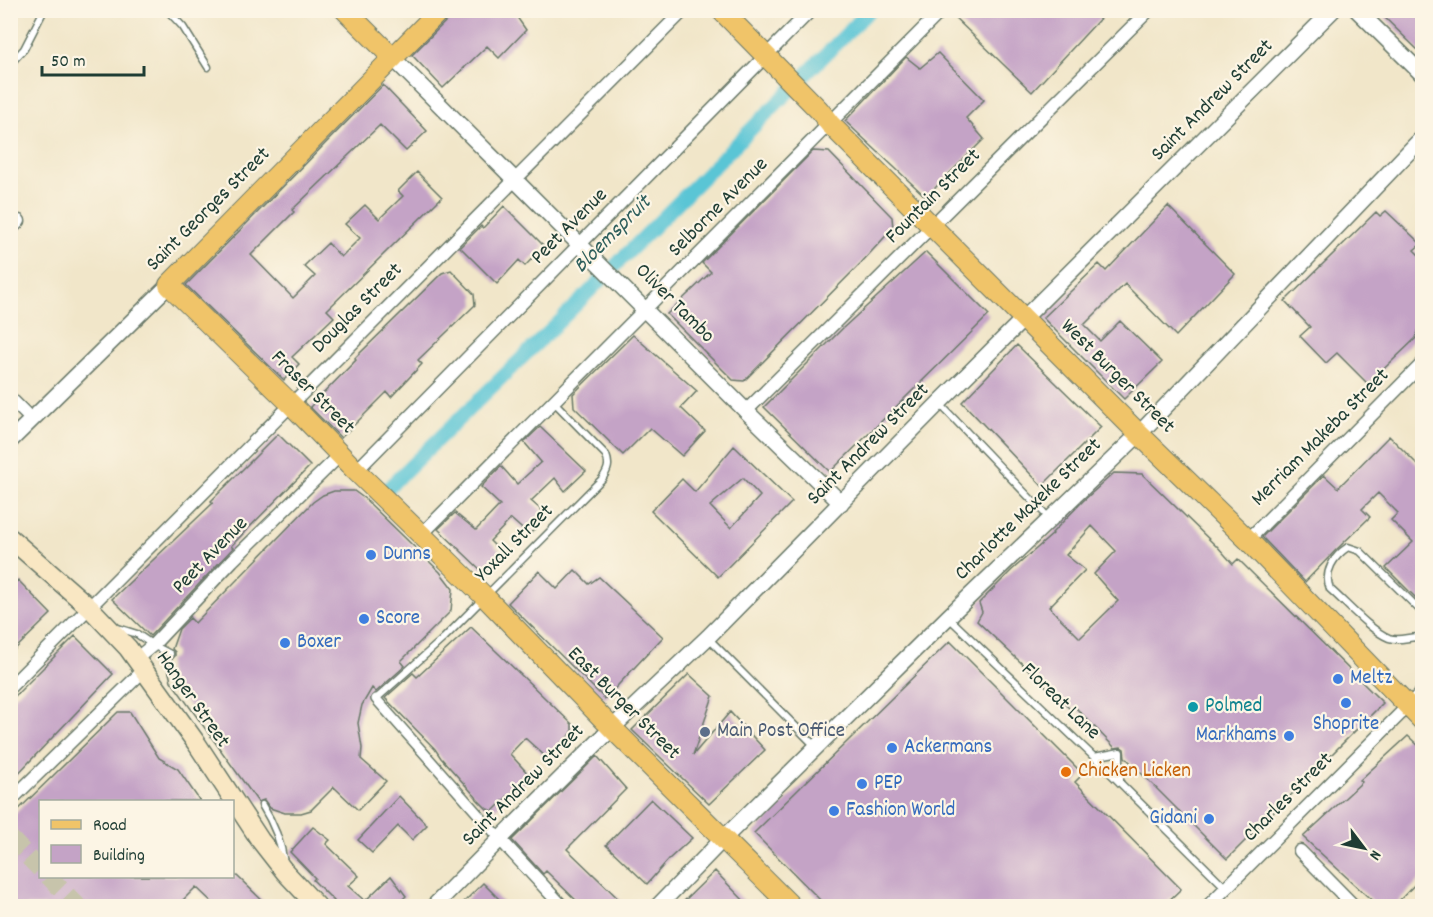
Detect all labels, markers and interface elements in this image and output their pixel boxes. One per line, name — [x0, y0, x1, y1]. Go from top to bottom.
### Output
street label: Saint Andrew Street — [1145, 33, 1281, 169]
scale bar — [42, 39, 144, 77]
text: 50 m — [51, 50, 86, 75]
street label: Saint Georges Street — [140, 141, 278, 279]
street label: Fountain Street — [879, 142, 989, 252]
street label: Selborne Avenue — [662, 151, 776, 265]
street label: Peet Avenue — [525, 182, 615, 272]
water label: Bloemspruit — [567, 188, 660, 281]
street label: Douglas Street — [306, 257, 410, 361]
street label: Oliver Tambo — [627, 257, 721, 351]
street label: West Burger Street — [1053, 313, 1181, 441]
street label: Fraser Street — [263, 344, 361, 442]
street label: Merriam Makeba Street — [1245, 362, 1397, 514]
street label: Saint Andrew Street — [801, 377, 937, 513]
street label: Charlotte Maxeke Street — [949, 432, 1110, 588]
street label: Yoxall Street — [469, 498, 561, 590]
street label: Peet Avenue — [166, 510, 256, 602]
place label: Dunns — [383, 540, 431, 570]
marker: Dunns — [364, 548, 378, 562]
place label: Score — [376, 604, 420, 634]
marker: Score — [357, 612, 371, 626]
place label: Boxer — [297, 628, 341, 658]
marker: Boxer — [278, 636, 292, 650]
street label: East Burger Street — [559, 640, 687, 768]
street label: Hanger Street — [147, 645, 237, 755]
street label: Floreat Lane — [1013, 656, 1107, 748]
place label: Meltz — [1350, 664, 1392, 694]
marker: Meltz — [1331, 672, 1345, 686]
place label: Polmed — [1205, 692, 1262, 722]
marker: Shoprite — [1339, 696, 1353, 710]
marker: Polmed — [1186, 700, 1200, 714]
place label: Shoprite — [1313, 710, 1379, 740]
place label: Main Post Office — [717, 717, 845, 747]
street label: Saint Andrew Street — [456, 718, 592, 854]
place label: Markhams — [1196, 721, 1277, 751]
marker: Main Post Office — [698, 725, 712, 739]
marker: Markhams — [1282, 729, 1296, 743]
place label: Ackermans — [904, 733, 992, 763]
marker: Ackermans — [885, 741, 899, 755]
street label: Charles Street — [1237, 746, 1341, 850]
place label: Chicken Licken — [1078, 757, 1191, 787]
marker: Chicken Licken — [1059, 765, 1073, 779]
place label: PEP — [874, 769, 903, 799]
marker: PEP — [855, 777, 869, 791]
place label: Fashion World — [846, 796, 955, 826]
legend — [39, 800, 234, 878]
marker: Fashion World — [827, 804, 841, 818]
place label: Gidani — [1149, 804, 1197, 834]
marker: Gidani — [1202, 812, 1216, 826]
text: Road — [93, 814, 127, 839]
north arrow — [1334, 818, 1394, 878]
text: Building — [93, 844, 145, 869]
text: N — [1363, 845, 1386, 864]

